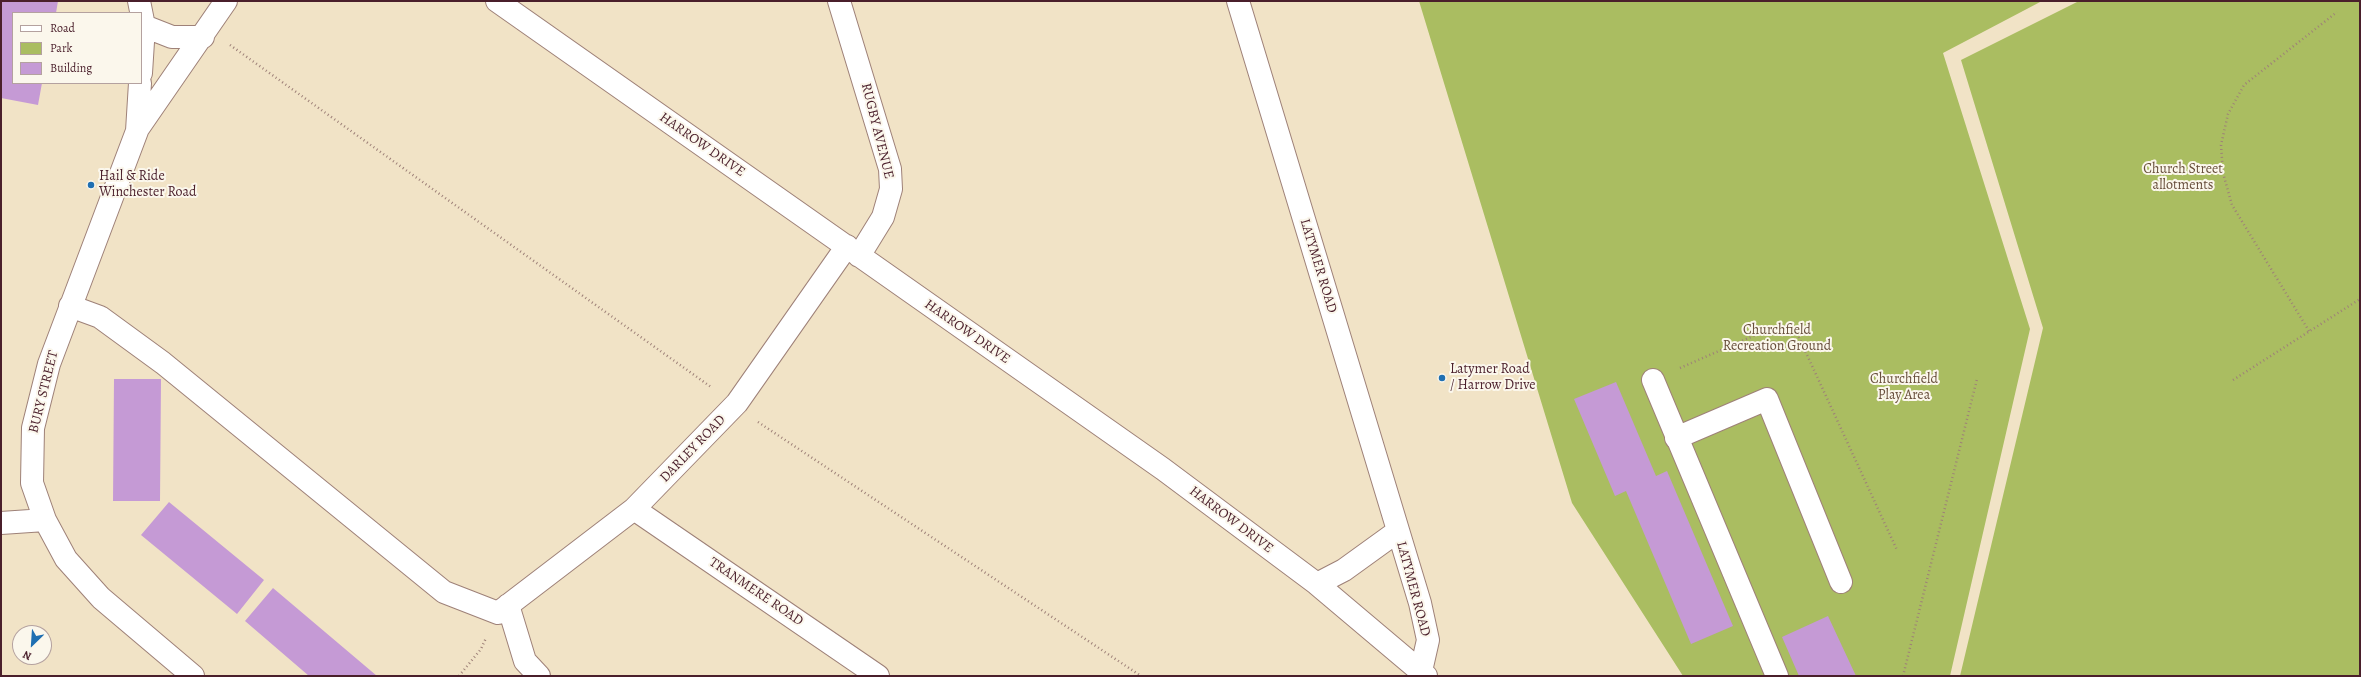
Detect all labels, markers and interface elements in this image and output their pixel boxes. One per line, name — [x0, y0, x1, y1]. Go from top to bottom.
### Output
legend — [12, 12, 142, 84]
text: Road — [50, 20, 75, 36]
text: Park — [50, 40, 73, 56]
text: Building — [50, 60, 92, 76]
street label: RUGBY AVENUE — [857, 81, 897, 181]
street label: HARROW DRIVE — [656, 109, 748, 181]
park label: Church Street allotments — [2143, 162, 2223, 194]
place label: Hail & Ride Winchester Road — [99, 169, 197, 202]
marker: Hail & Ride Winchester Road — [86, 180, 96, 190]
street label: LATYMER ROAD — [1296, 217, 1340, 315]
street label: HARROW DRIVE — [921, 296, 1013, 368]
park label: Churchfield Recreation Ground — [1723, 323, 1831, 356]
street label: BURY STREET — [26, 349, 62, 435]
place label: Latymer Road / Harrow Drive — [1450, 362, 1536, 394]
park label: Churchfield Play Area — [1870, 372, 1938, 404]
marker: Latymer Road / Harrow Drive — [1437, 373, 1447, 383]
street label: DARLEY ROAD — [657, 412, 729, 486]
street label: HARROW DRIVE — [1186, 483, 1276, 557]
street label: LATYMER ROAD — [1392, 540, 1434, 638]
street label: TRANMERE ROAD — [706, 554, 806, 630]
north arrow — [12, 625, 52, 665]
text: N — [20, 647, 34, 664]

